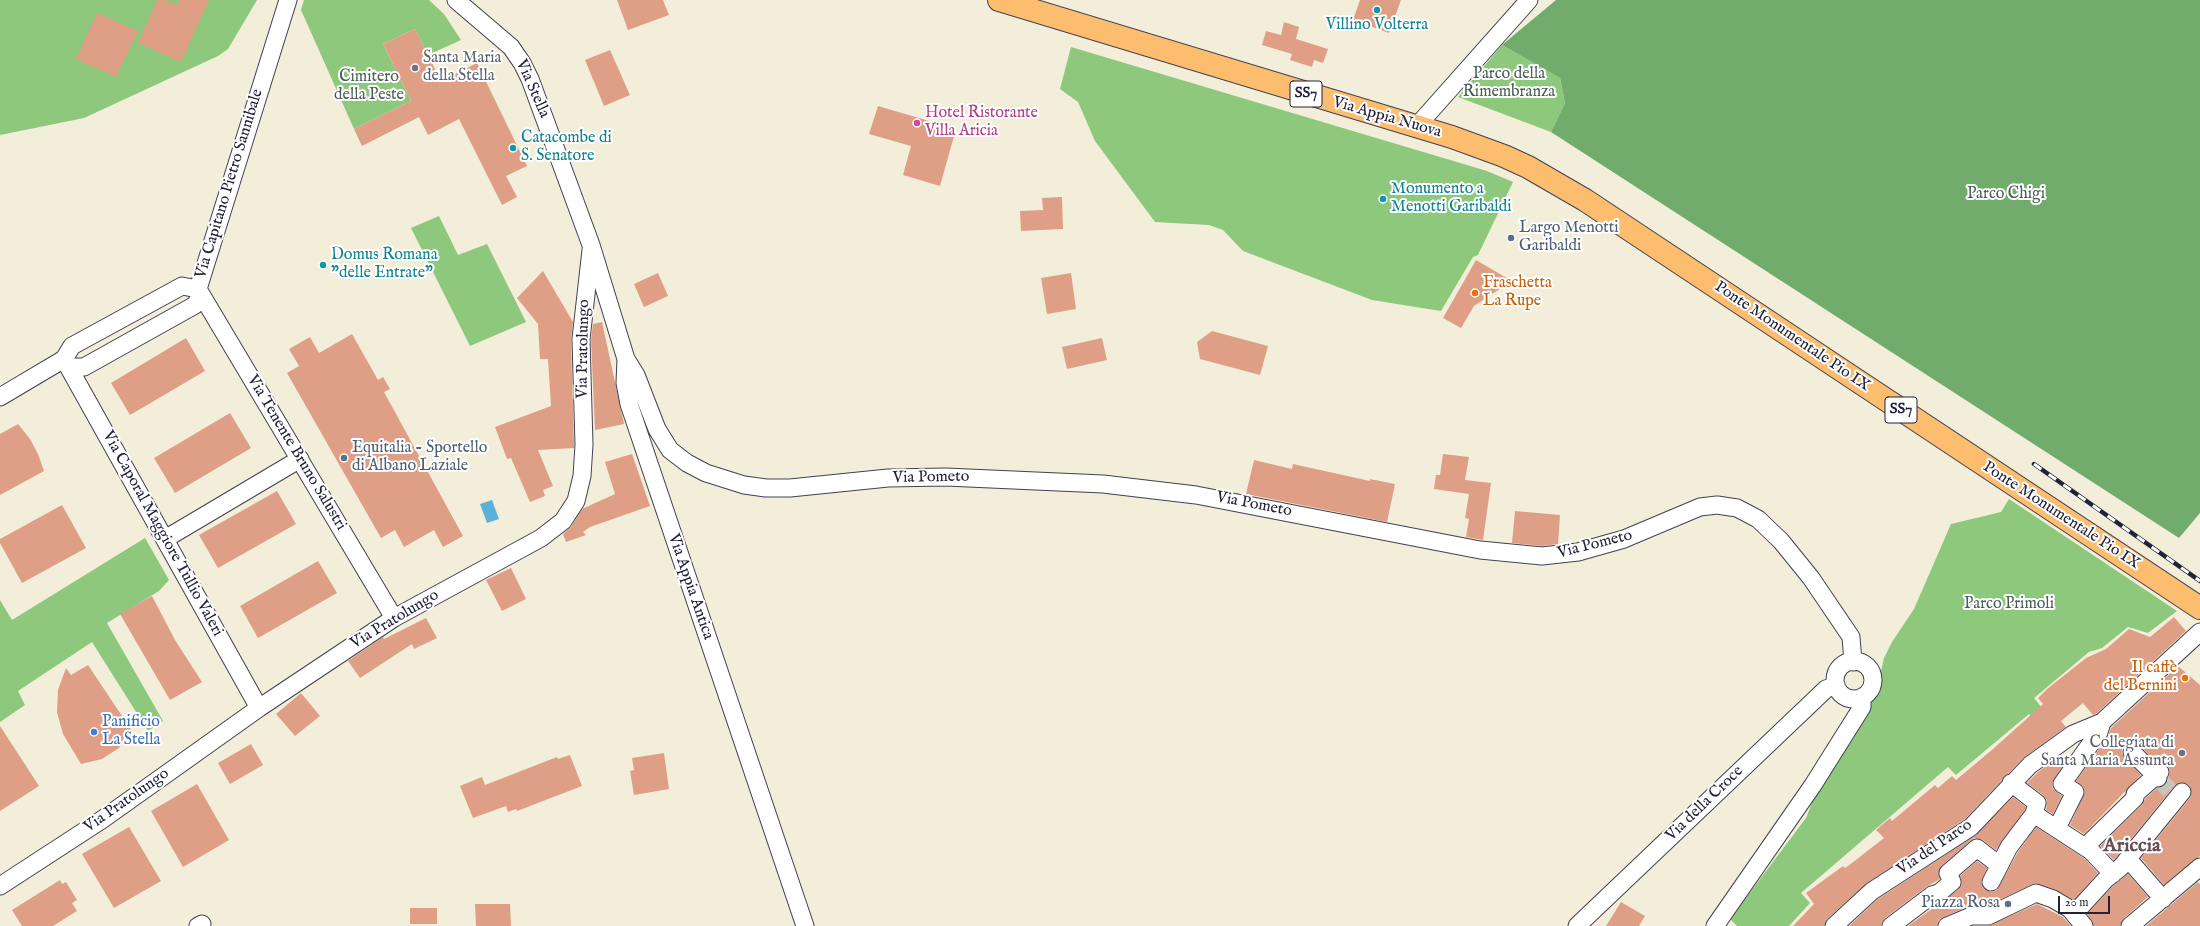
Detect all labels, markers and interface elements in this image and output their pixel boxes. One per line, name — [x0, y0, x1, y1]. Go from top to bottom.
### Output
marker: Villino Volterra — [1372, 5, 1382, 15]
place label: Villino Volterra — [1326, 16, 1428, 36]
place label: Santa Maria della Stella — [423, 49, 502, 87]
street label: Via Stella — [511, 57, 553, 121]
marker: Santa Maria della Stella — [410, 63, 420, 73]
park label: Parco della Rimembranza — [1463, 65, 1555, 103]
park label: Cimitero della Peste — [334, 68, 404, 106]
road number: SS7 — [1290, 81, 1322, 107]
street label: Via Capitano Pietro Sannibale — [192, 87, 268, 281]
street label: Via Appia Nuova — [1331, 93, 1443, 143]
place label: Hotel Ristorante Villa Aricia — [925, 104, 1038, 142]
marker: Hotel Ristorante Villa Aricia — [912, 118, 922, 128]
place label: Catacombe di S. Senatore — [521, 129, 612, 167]
marker: Catacombe di S. Senatore — [508, 143, 518, 153]
place label: Monumento a Menotti Garibaldi — [1391, 180, 1511, 218]
park label: Parco Chigi — [1967, 185, 2045, 205]
marker: Monumento a Menotti Garibaldi — [1378, 194, 1388, 204]
place label: Largo Menotti Garibaldi — [1519, 219, 1619, 257]
marker: Largo Menotti Garibaldi — [1506, 233, 1516, 243]
place label: Domus Romana "delle Entrate" — [331, 246, 438, 284]
marker: Domus Romana "delle Entrate" — [318, 260, 328, 270]
place label: Fraschetta La Rupe — [1483, 274, 1552, 312]
street label: Ponte Monumentale Pio IX — [1711, 278, 1873, 396]
marker: Fraschetta La Rupe — [1470, 288, 1480, 298]
street label: Via Pratolungo — [574, 299, 594, 399]
street label: Via Tenente Bruno Salustri — [242, 372, 350, 534]
road number: SS7 — [1885, 397, 1917, 423]
street label: Via Caporal Maggiore Tullio Valeri — [97, 428, 227, 640]
place label: Equitalia - Sportello di Albano Laziale — [352, 439, 487, 477]
marker: Equitalia - Sportello di Albano Laziale — [339, 453, 349, 463]
street label: Ponte Monumentale Pio IX — [1979, 458, 2143, 574]
street label: Via Pometo — [893, 468, 969, 488]
street label: Via Pometo — [1215, 488, 1293, 522]
street label: Via Pometo — [1556, 526, 1634, 564]
street label: Via Appia Antica — [663, 532, 717, 642]
street label: Via Pratolungo — [347, 586, 443, 654]
park label: Parco Primoli — [1964, 595, 2054, 615]
place label: Il caffè del Bernini — [2104, 659, 2177, 697]
marker: Il caffè del Bernini — [2180, 673, 2190, 683]
place label: Panificio La Stella — [102, 713, 160, 751]
marker: Panificio La Stella — [89, 727, 99, 737]
place label: Collegiata di Santa Maria Assunta — [2041, 734, 2174, 772]
marker: Collegiata di Santa Maria Assunta — [2177, 748, 2187, 758]
street label: Via della Croce — [1662, 762, 1748, 846]
street label: Via Pratolungo — [81, 765, 173, 837]
street label: Via del Parco — [1894, 816, 1976, 880]
district label: Ariccia — [2103, 835, 2161, 859]
scale bar — [2060, 888, 2112, 914]
place label: Piazza Rosa — [1921, 894, 2000, 914]
text: 20 m — [2065, 895, 2088, 910]
marker: Piazza Rosa — [2003, 899, 2013, 909]

